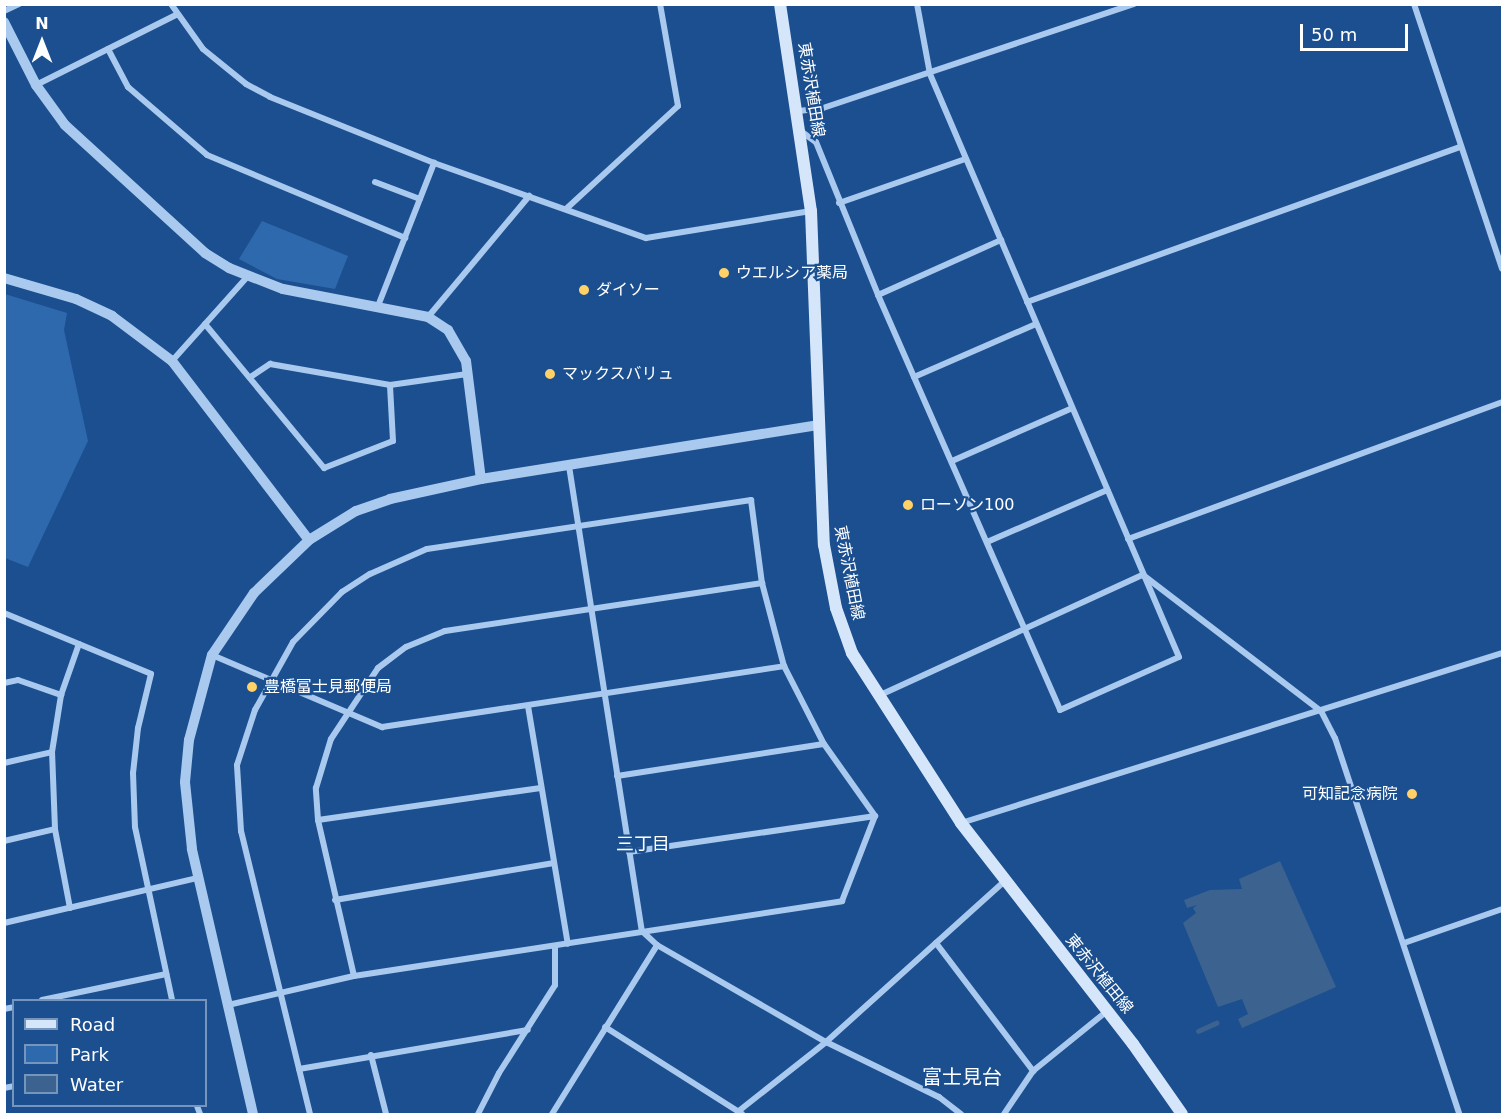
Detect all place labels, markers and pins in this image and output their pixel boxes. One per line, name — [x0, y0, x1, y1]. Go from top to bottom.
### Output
place label: ウエルシア薬局 — [736, 263, 848, 283]
marker: ウエルシア薬局 — [717, 266, 731, 280]
place label: ダイソー — [596, 280, 660, 300]
marker: ダイソー — [577, 283, 591, 297]
place label: マックスバリュ — [562, 364, 674, 384]
marker: マックスバリュ — [543, 367, 557, 381]
place label: ローソン100 — [920, 495, 1015, 515]
marker: ローソン100 — [901, 498, 915, 512]
place label: 豊橋富士見郵便局 — [264, 677, 392, 697]
marker: 豊橋富士見郵便局 — [245, 680, 259, 694]
place label: 可知記念病院 — [1302, 784, 1398, 804]
marker: 可知記念病院 — [1403, 785, 1421, 803]

